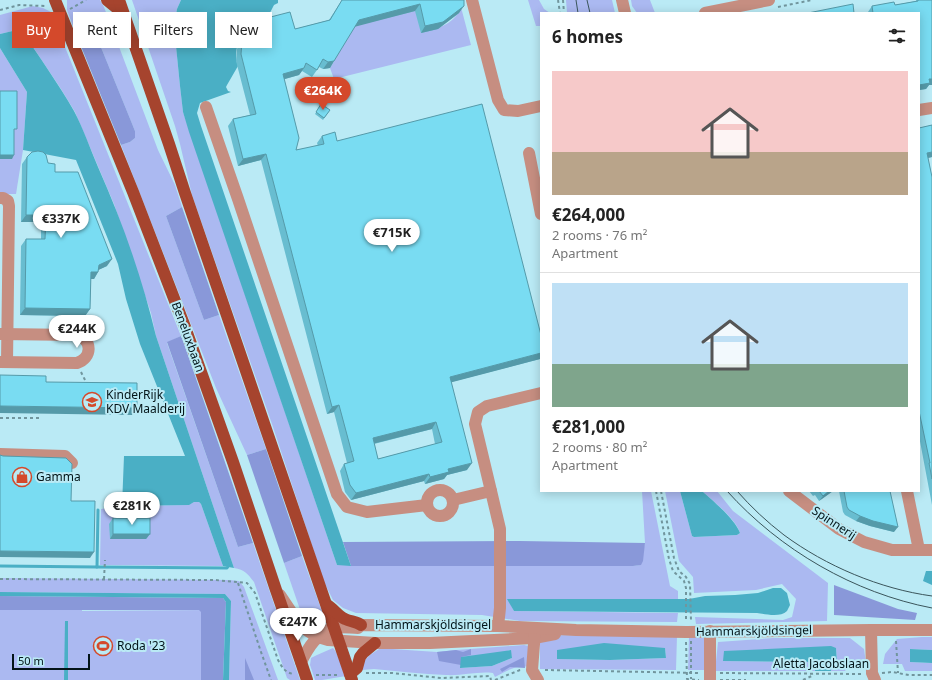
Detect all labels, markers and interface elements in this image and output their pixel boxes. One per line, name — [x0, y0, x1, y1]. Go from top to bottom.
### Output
chip: Buy — [12, 12, 65, 48]
chip: Rent — [73, 12, 131, 48]
chip: Filters — [139, 12, 207, 48]
chip: New — [215, 12, 272, 48]
text: 6 homes — [552, 25, 623, 48]
icon: filters — [886, 25, 908, 47]
pin: €264K — [295, 77, 351, 111]
text: €264K — [304, 81, 342, 99]
icon: home — [694, 97, 766, 169]
text: €264,000 — [552, 203, 625, 226]
pin: €337K — [33, 205, 89, 239]
text: €337K — [42, 209, 80, 227]
pin: €715K — [364, 219, 420, 253]
text: €715K — [373, 223, 411, 241]
text: 2 rooms · 76 m² — [552, 226, 647, 244]
text: Apartment — [552, 244, 618, 262]
street label: Beneluxbaan — [168, 299, 209, 374]
icon: home — [694, 309, 766, 381]
pin: €244K — [49, 315, 105, 349]
text: €244K — [58, 319, 96, 337]
place label: KinderRijk KDV Maalderij — [106, 386, 185, 417]
school or university icon: KinderRijk KDV Maalderij — [81, 391, 103, 413]
text: €281,000 — [552, 415, 625, 438]
text: 2 rooms · 80 m² — [552, 438, 647, 456]
text: Apartment — [552, 456, 618, 474]
shop icon: Gamma — [11, 466, 33, 488]
place label: Gamma — [36, 468, 81, 485]
pin: €281K — [104, 492, 160, 526]
text: €281K — [113, 496, 151, 514]
street label: Spinnerij — [809, 502, 860, 543]
pin: €247K — [270, 608, 326, 642]
text: €247K — [279, 612, 317, 630]
street label: Hammarskjöldsingel — [375, 616, 491, 633]
street label: Hammarskjöldsingel — [696, 621, 812, 640]
sports icon: Roda '23 — [92, 635, 114, 657]
place label: Roda '23 — [117, 637, 166, 654]
scale bar — [12, 652, 90, 671]
text: 50 m — [18, 653, 44, 668]
street label: Aletta Jacobslaan — [773, 655, 869, 672]

